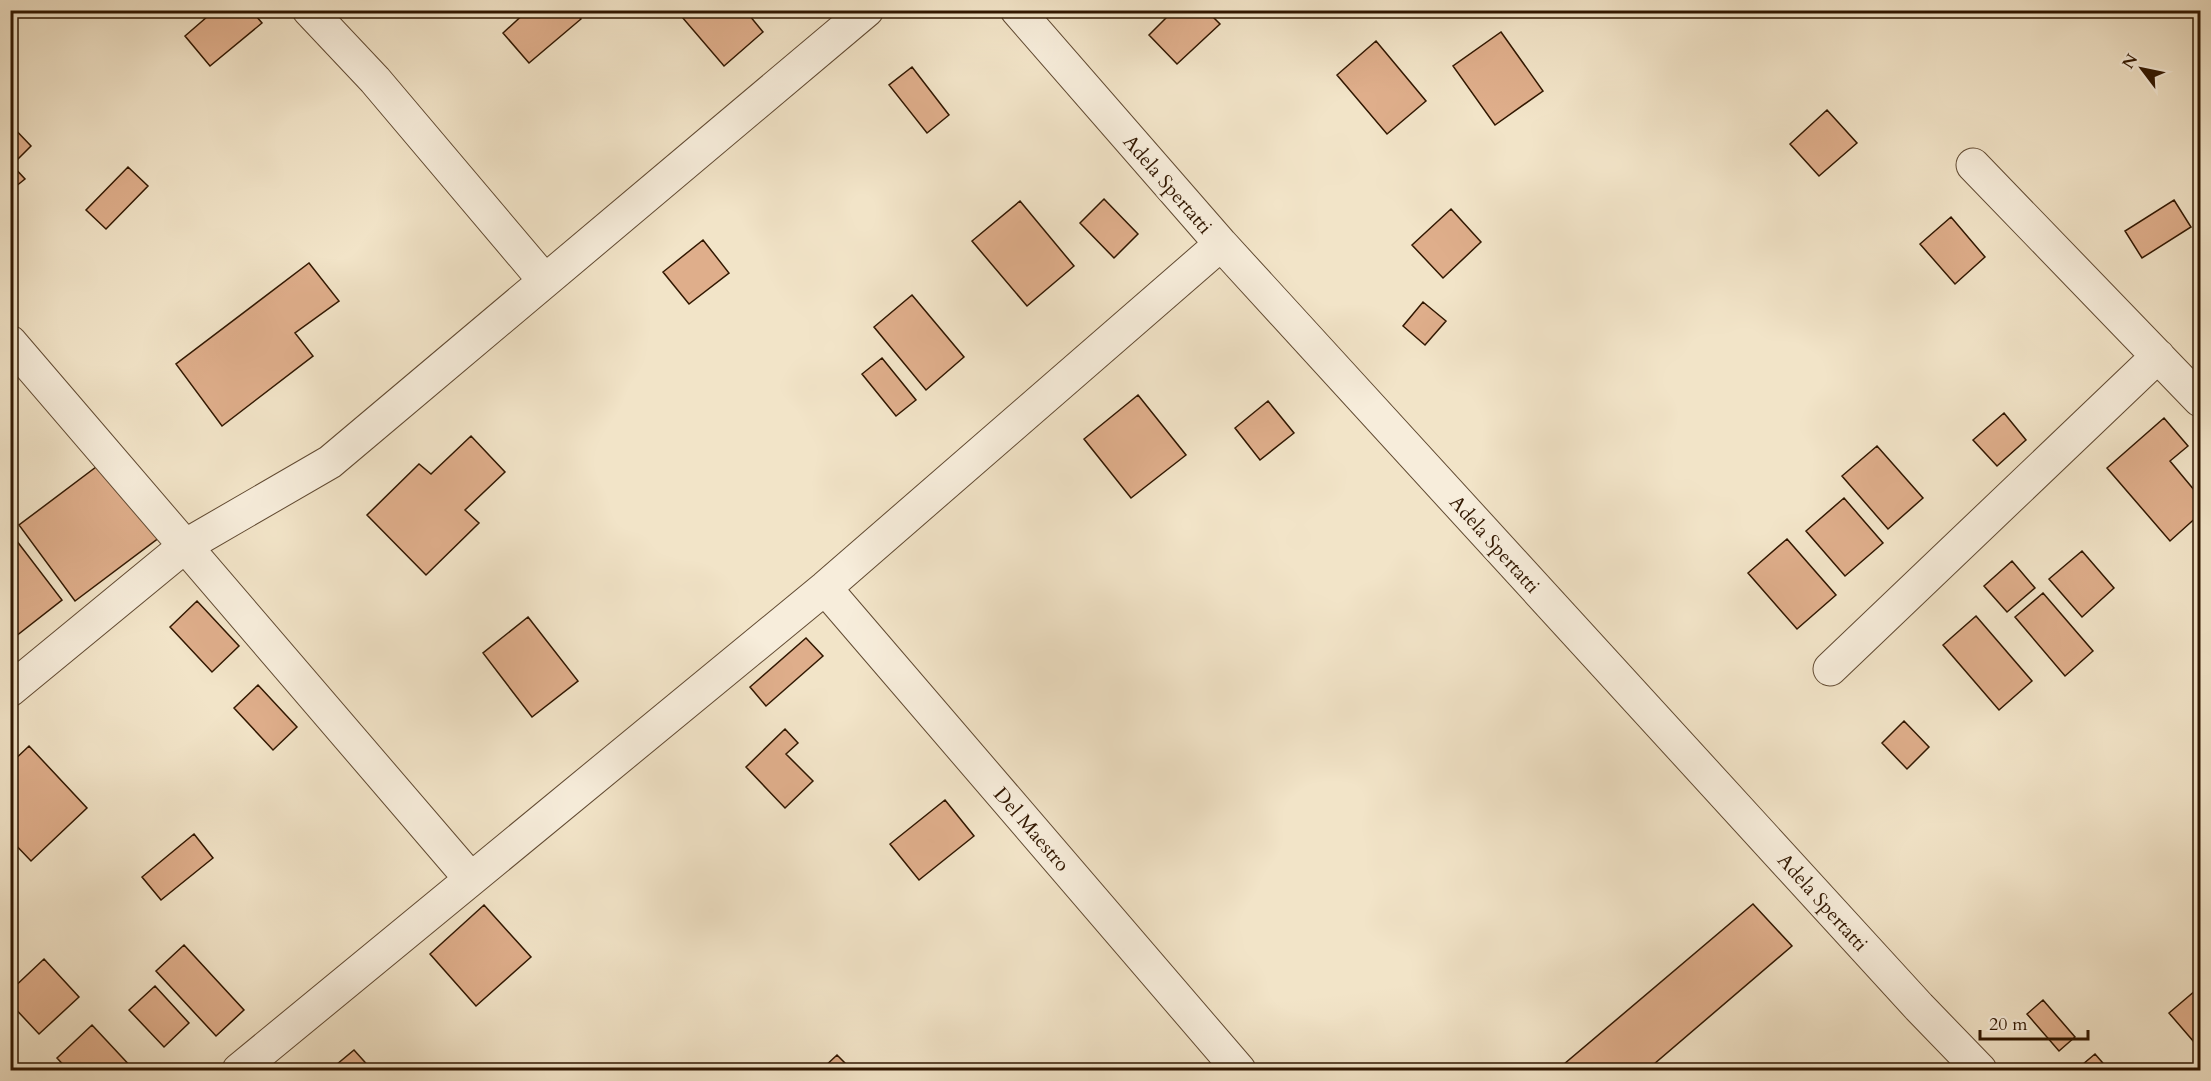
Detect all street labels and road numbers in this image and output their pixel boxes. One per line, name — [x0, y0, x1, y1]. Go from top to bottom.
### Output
street label: Adela Spertatti — [1117, 129, 1219, 240]
street label: Adela Spertatti — [1443, 489, 1546, 599]
street label: Del Maestro — [987, 781, 1076, 877]
street label: Adela Spertatti — [1771, 847, 1874, 957]

